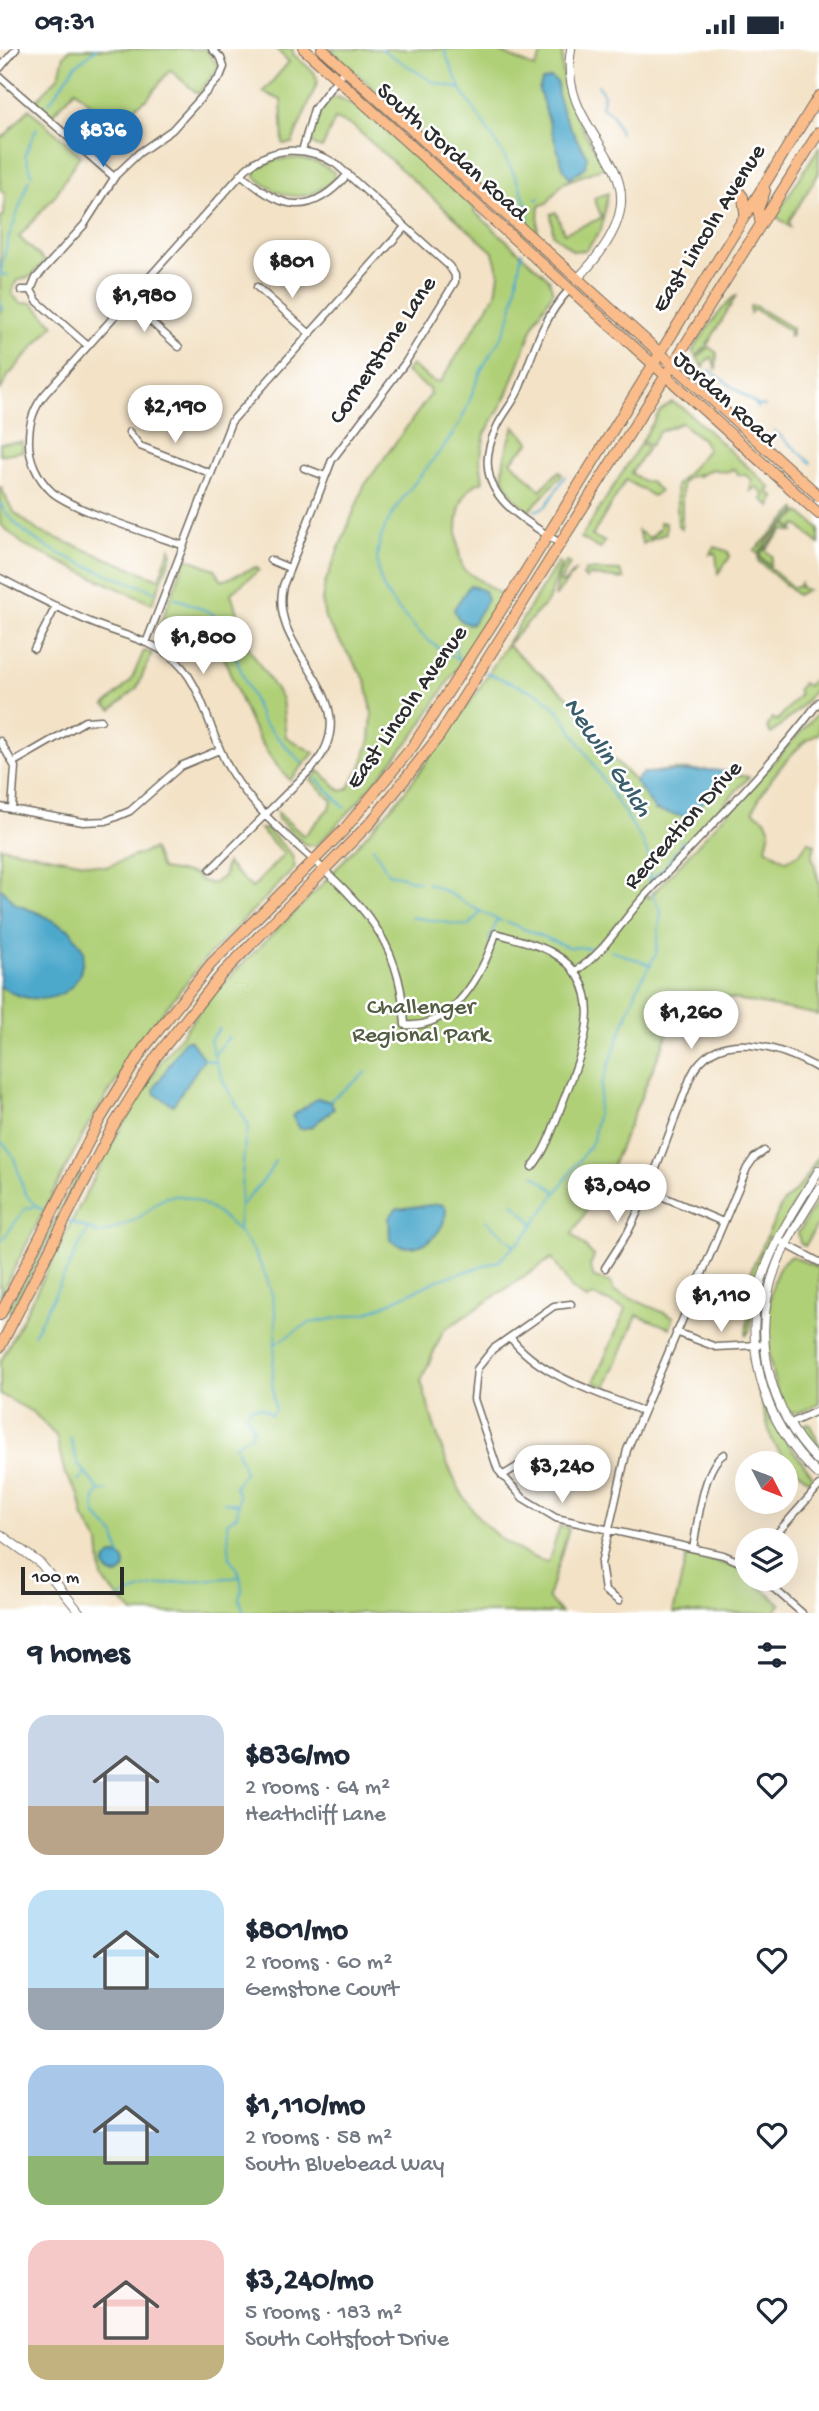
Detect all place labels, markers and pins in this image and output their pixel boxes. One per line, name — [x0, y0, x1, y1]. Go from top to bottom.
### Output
pin: $836 — [62, 109, 144, 169]
pin: $801 — [251, 240, 333, 300]
pin: $1,980 — [87, 275, 201, 334]
pin: $2,190 — [118, 385, 232, 445]
pin: $1,800 — [146, 617, 260, 676]
pin: $1,260 — [634, 991, 748, 1051]
pin: $3,040 — [560, 1165, 674, 1224]
pin: $1,110 — [664, 1275, 778, 1334]
pin: $3,240 — [505, 1445, 619, 1505]

